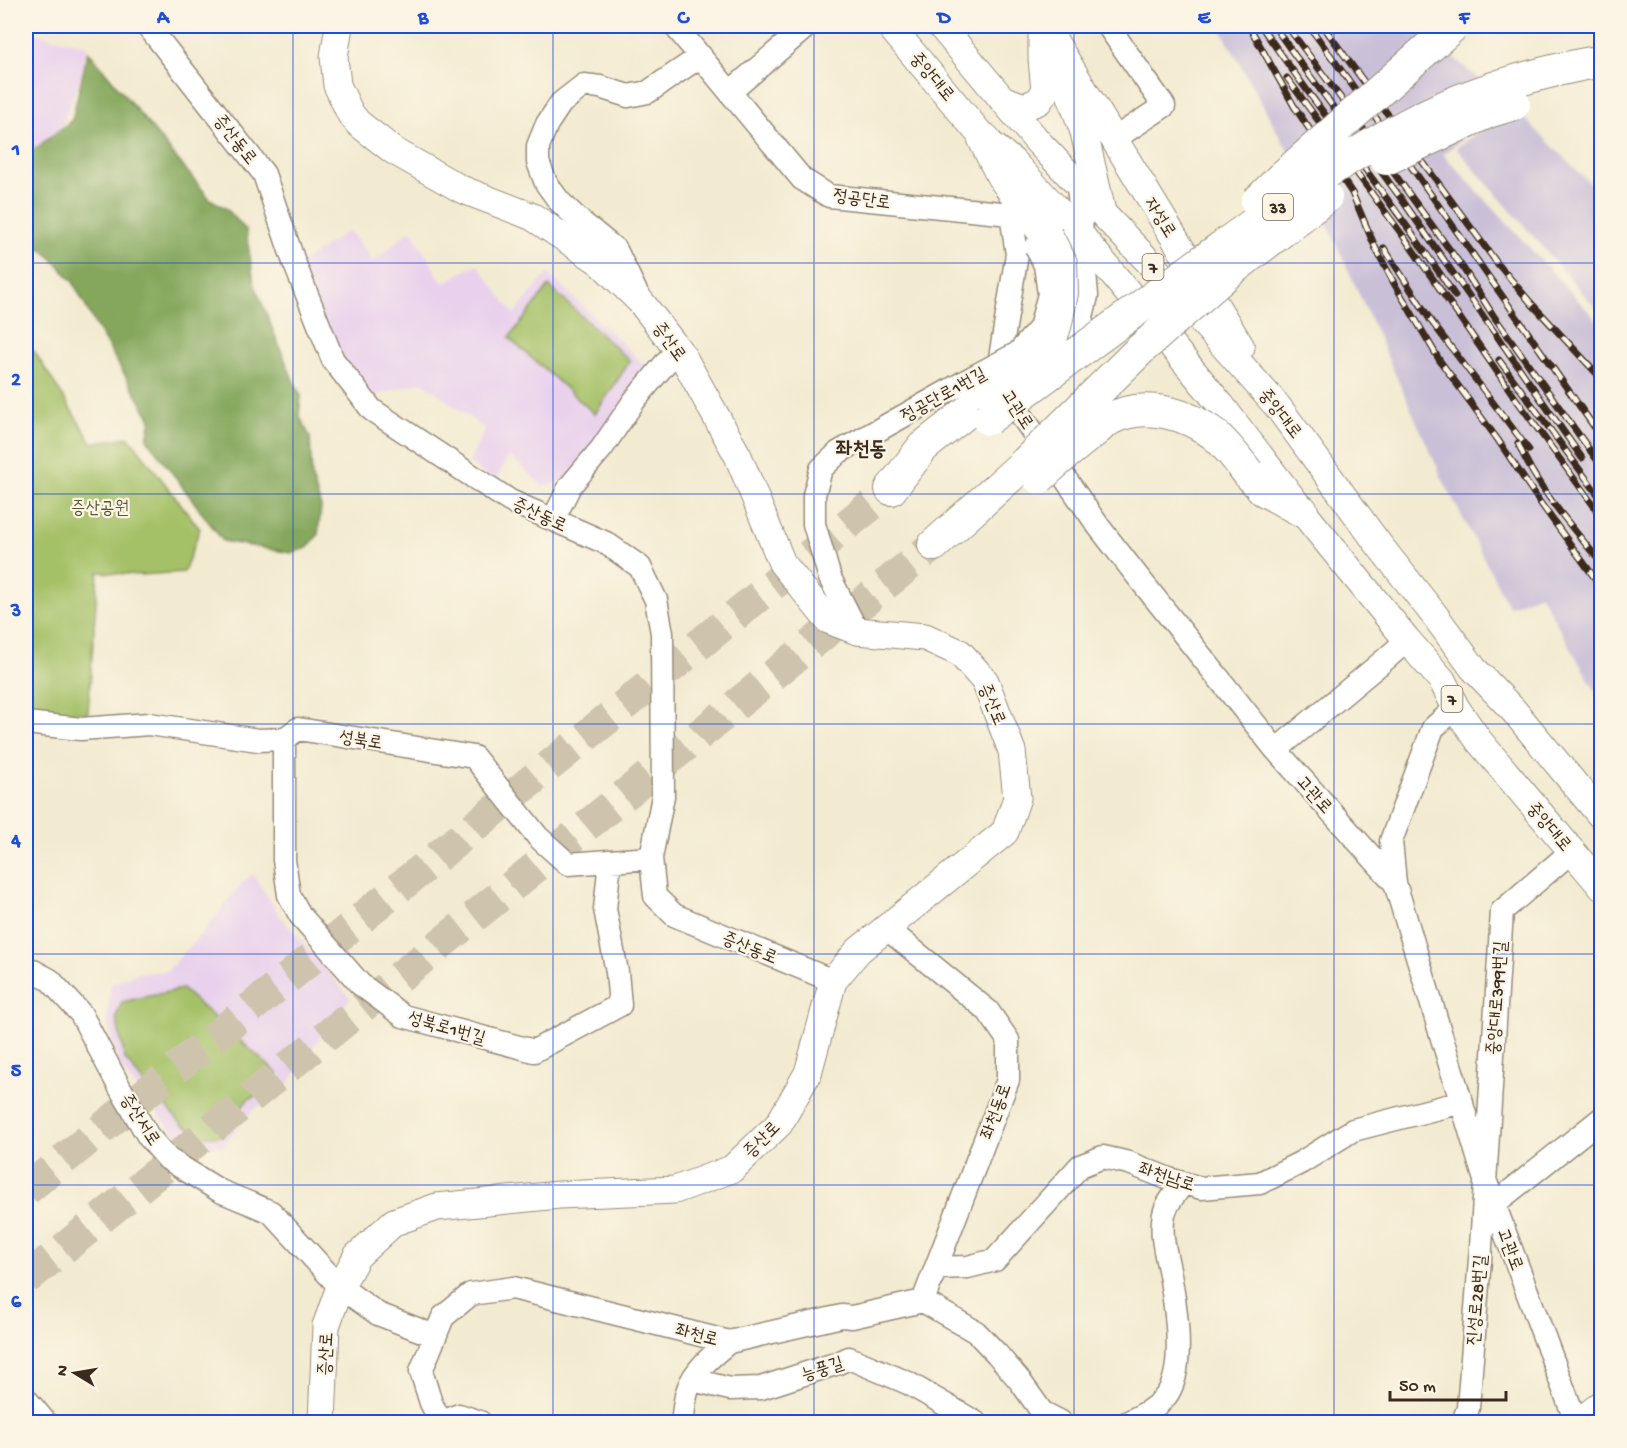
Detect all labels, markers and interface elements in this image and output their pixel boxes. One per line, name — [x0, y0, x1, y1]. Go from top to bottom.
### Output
text: A — [156, 8, 171, 31]
text: B — [417, 8, 429, 31]
text: C — [677, 8, 691, 31]
text: D — [935, 8, 951, 31]
text: E — [1198, 8, 1212, 31]
text: F — [1458, 8, 1471, 31]
street label: 중앙대로 — [904, 49, 958, 107]
street label: 증산동로 — [208, 111, 260, 170]
text: 1 — [11, 140, 20, 163]
street label: 정공단로 — [832, 186, 892, 215]
street label: 자성로 — [1138, 194, 1179, 242]
road number: 33 — [1263, 194, 1293, 220]
road number: 7 — [1142, 254, 1164, 280]
street label: 증산로 — [647, 319, 689, 366]
street label: 정공단로1번길 — [898, 364, 991, 428]
text: 2 — [11, 370, 21, 393]
street label: 중앙대로 — [1253, 385, 1305, 444]
street label: 고관로 — [995, 386, 1037, 434]
district label: 좌천동 — [836, 439, 886, 464]
street label: 증산동로 — [508, 495, 570, 538]
park label: 증산공원 — [71, 499, 129, 520]
text: 3 — [10, 601, 21, 624]
street label: 증산로 — [973, 681, 1009, 729]
road number: 7 — [1442, 686, 1462, 712]
street label: 성북로 — [338, 728, 384, 755]
street label: 고관로 — [1291, 773, 1335, 819]
street label: 중앙대로 — [1521, 799, 1575, 857]
text: 4 — [10, 831, 21, 854]
street label: 증산동로 — [718, 929, 780, 970]
street label: 중앙대로399번길 — [1484, 940, 1513, 1056]
street label: 성북로1번길 — [405, 1008, 488, 1051]
text: 5 — [11, 1061, 22, 1084]
street label: 좌천동로 — [978, 1081, 1017, 1143]
street label: 증산서로 — [114, 1090, 163, 1150]
street label: 증산로 — [740, 1118, 786, 1164]
street label: 좌천남로 — [1135, 1159, 1197, 1197]
street label: 고관로 — [1491, 1226, 1526, 1274]
street label: 진성로28번길 — [1464, 1253, 1493, 1347]
text: 6 — [11, 1292, 22, 1315]
street label: 좌천로 — [673, 1321, 720, 1352]
street label: 증산로 — [316, 1332, 339, 1376]
north arrow — [45, 1343, 105, 1403]
street label: 능풍길 — [799, 1354, 847, 1387]
text: N — [53, 1363, 74, 1378]
scale bar — [1390, 1364, 1506, 1402]
text: 50 m — [1399, 1377, 1436, 1398]

